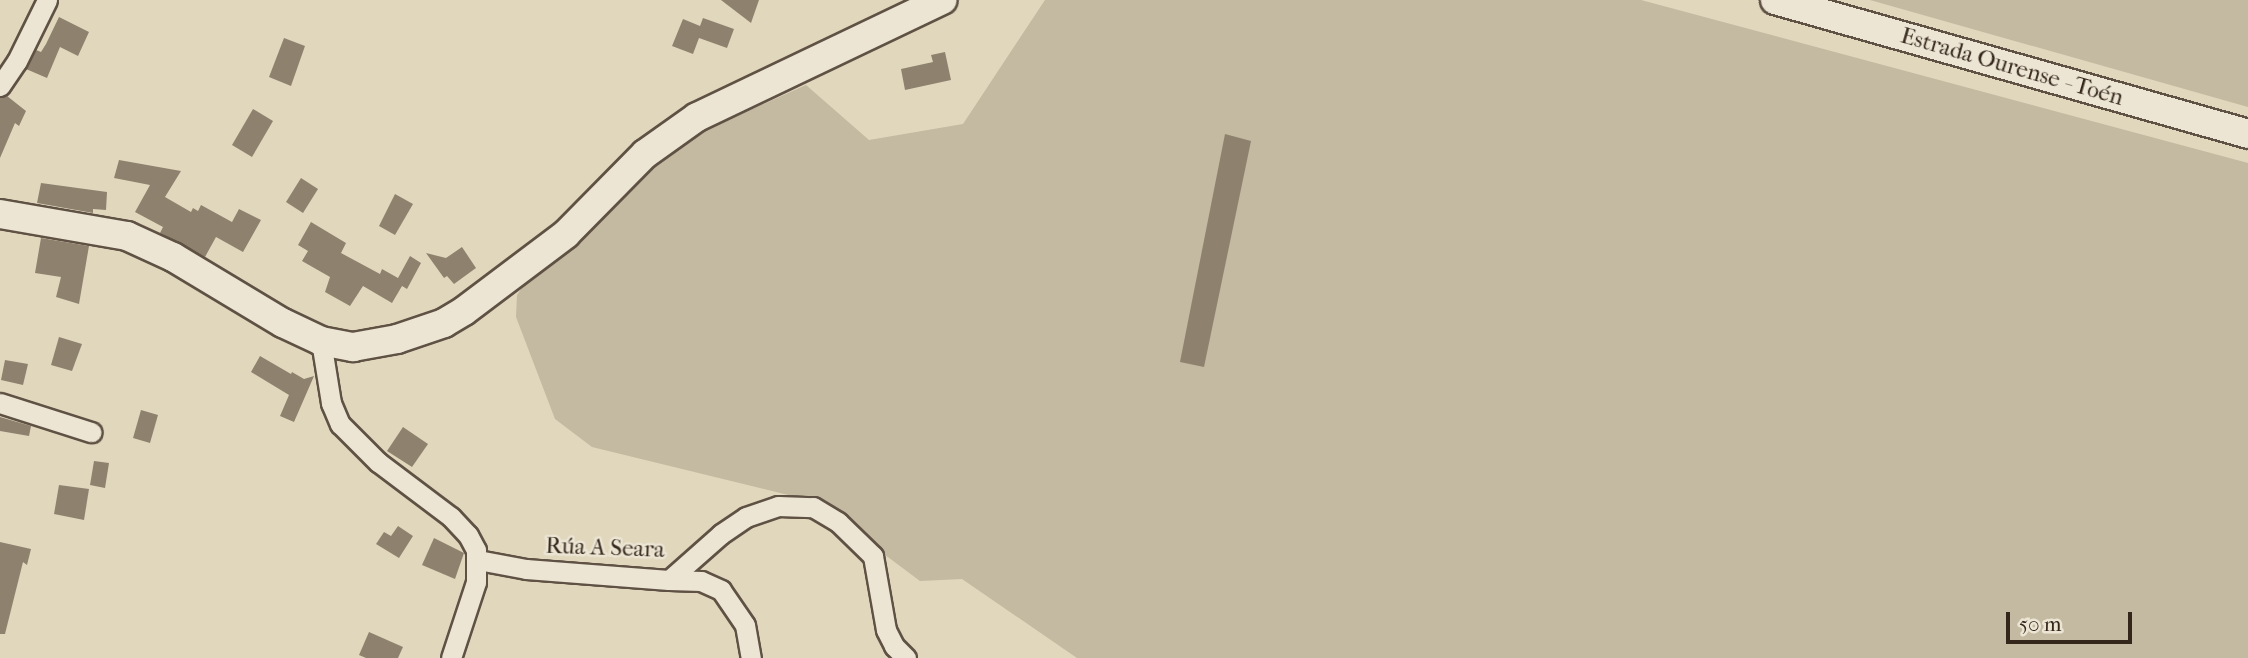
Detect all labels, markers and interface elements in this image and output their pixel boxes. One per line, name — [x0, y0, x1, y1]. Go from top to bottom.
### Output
street label: Estrada Ourense - Toén — [1898, 22, 2126, 112]
street label: Rúa A Seara — [545, 532, 665, 564]
scale bar — [2010, 598, 2136, 642]
text: 50 m — [2019, 612, 2062, 636]

